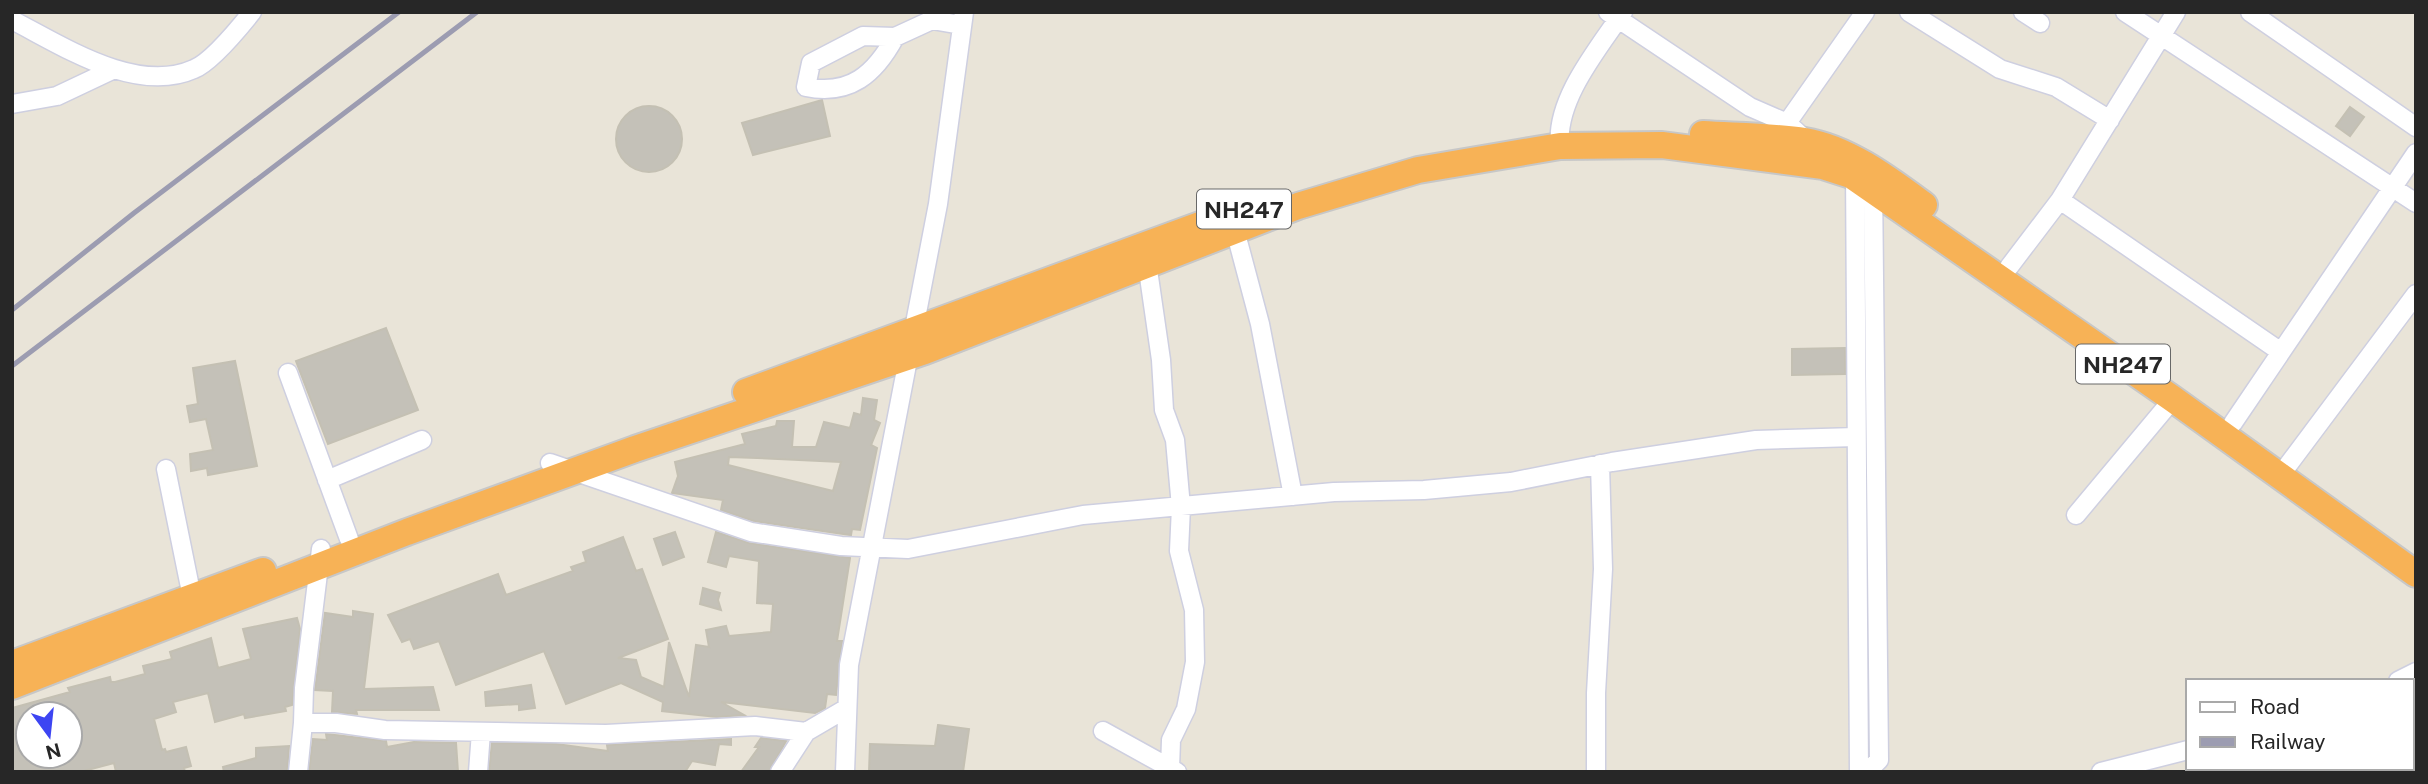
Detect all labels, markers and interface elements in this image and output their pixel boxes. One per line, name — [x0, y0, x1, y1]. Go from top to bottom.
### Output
road number: NH247 — [1197, 190, 1291, 229]
road number: NH247 — [2076, 344, 2170, 384]
legend — [2186, 679, 2414, 770]
text: Road — [2250, 694, 2300, 719]
north arrow — [14, 700, 84, 770]
text: Railway — [2250, 729, 2326, 754]
text: N — [43, 739, 63, 764]

